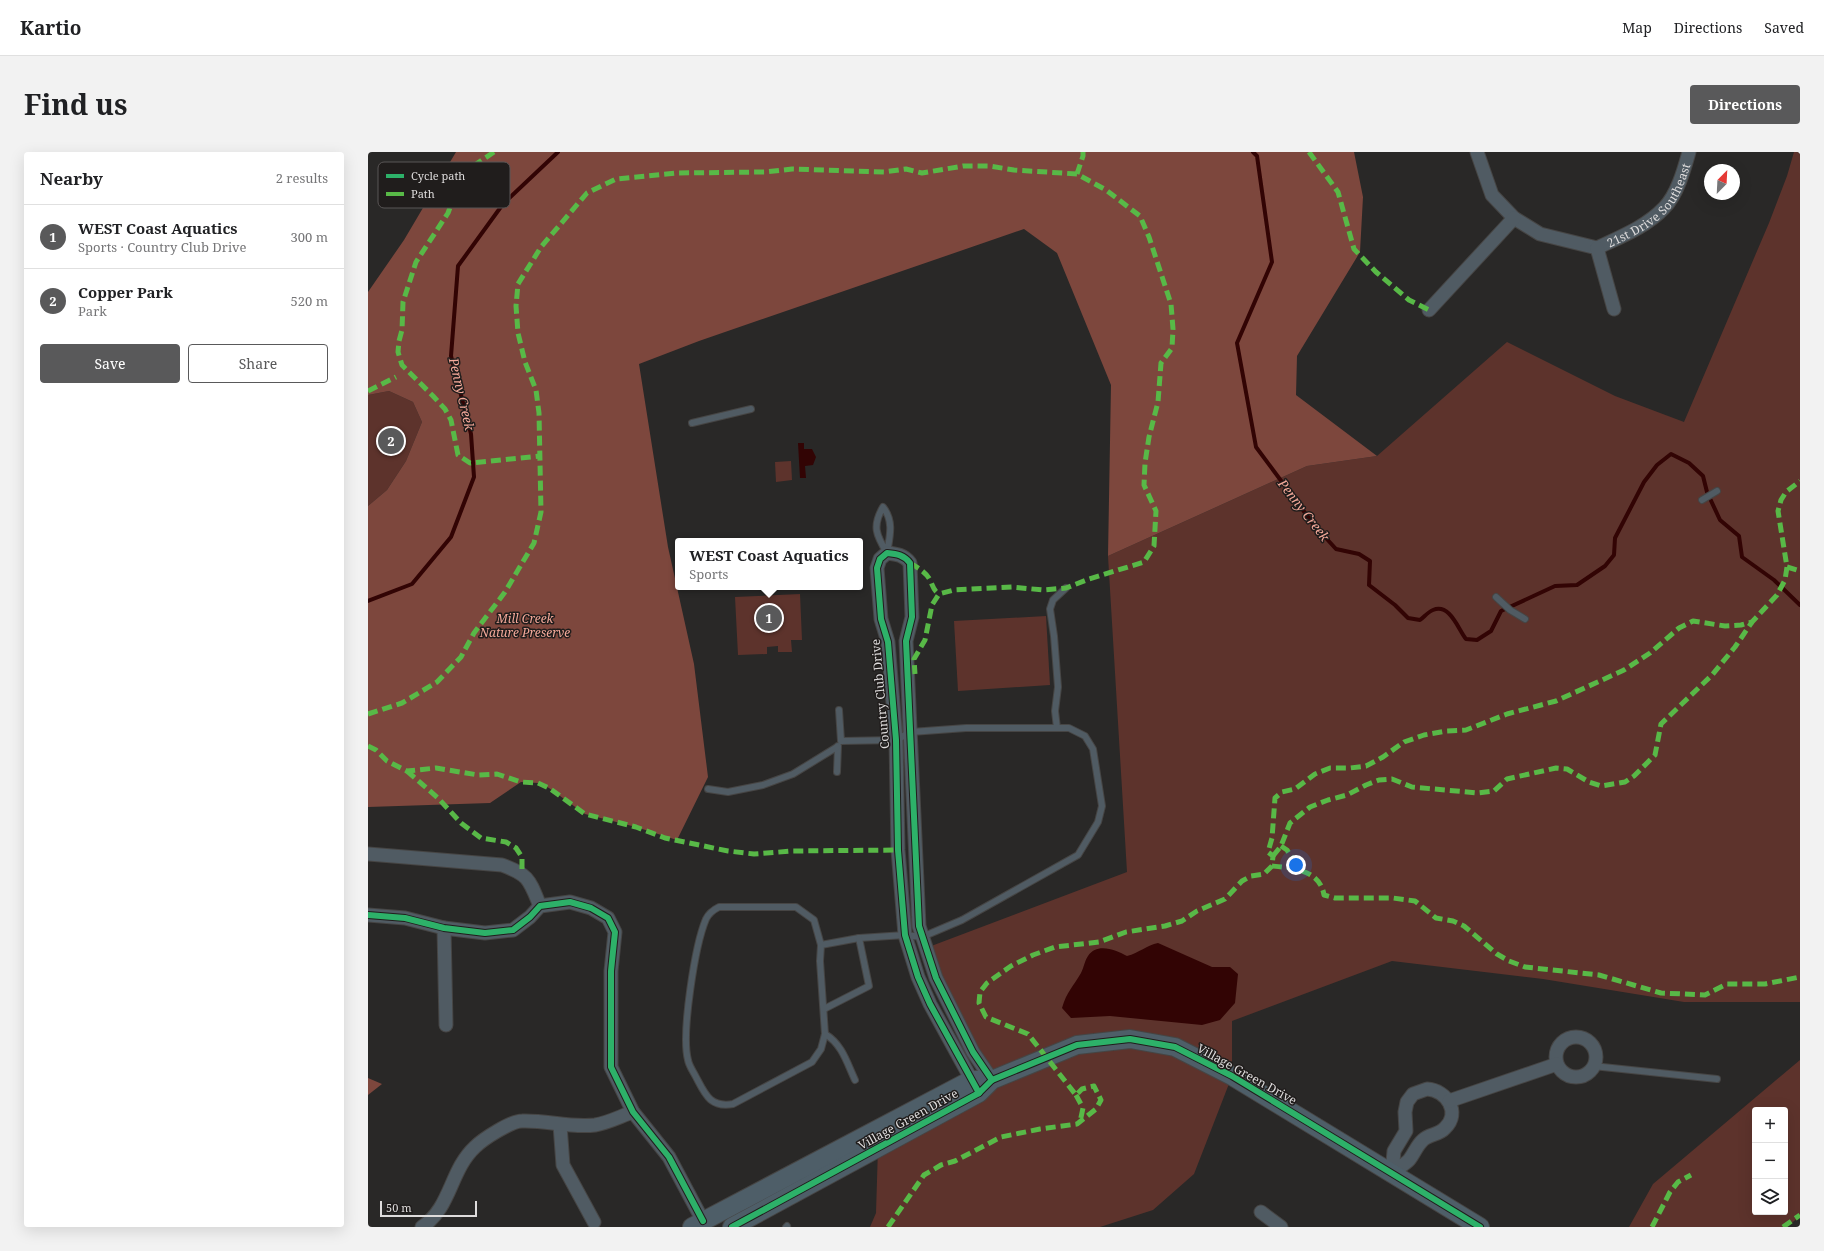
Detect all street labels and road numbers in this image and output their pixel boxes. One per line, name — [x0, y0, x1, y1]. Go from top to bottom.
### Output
street label: 21st Drive Southeast — [1604, 161, 1694, 251]
street label: Country Club Drive — [867, 638, 893, 750]
street label: Village Green Drive — [1194, 1040, 1300, 1108]
street label: Village Green Drive — [855, 1085, 961, 1153]

